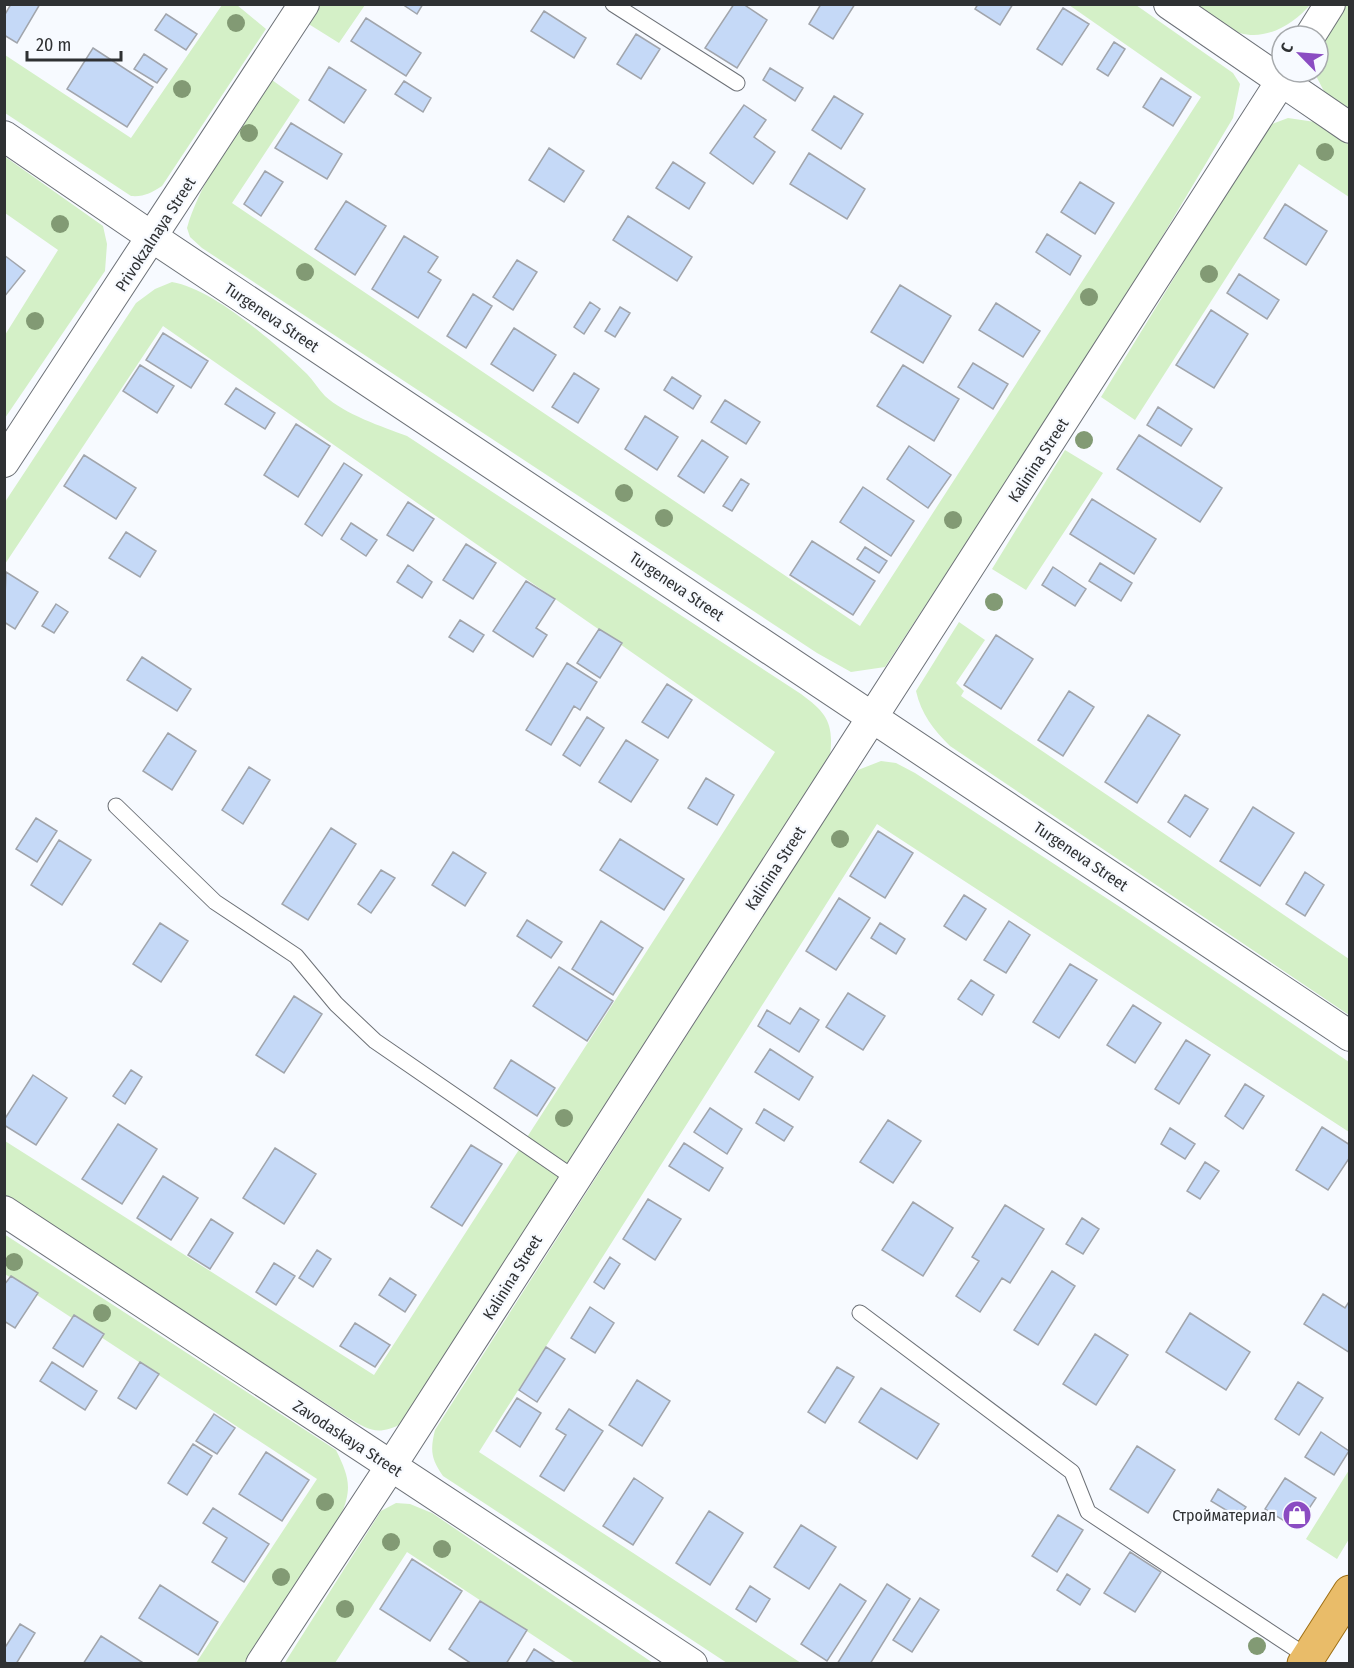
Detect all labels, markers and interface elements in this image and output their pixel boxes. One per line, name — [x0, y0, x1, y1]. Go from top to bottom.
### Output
scale bar — [27, 24, 122, 62]
north arrow — [1270, 24, 1330, 84]
text: 20 m — [36, 34, 71, 56]
text: С — [1276, 40, 1297, 56]
street label: Privokzalnaya Street — [111, 173, 200, 295]
street label: Turgeneva Street — [221, 279, 323, 356]
street label: Kalinina Street — [1004, 414, 1073, 506]
street label: Turgeneva Street — [626, 548, 728, 625]
street label: Turgeneva Street — [1030, 818, 1132, 895]
street label: Kalinina Street — [741, 822, 810, 914]
street label: Kalinina Street — [479, 1231, 546, 1323]
street label: Zavodaskaya Street — [290, 1396, 406, 1481]
shop icon: Стройматериал — [1281, 1499, 1313, 1531]
place label: Стройматериал — [1172, 1506, 1276, 1525]

